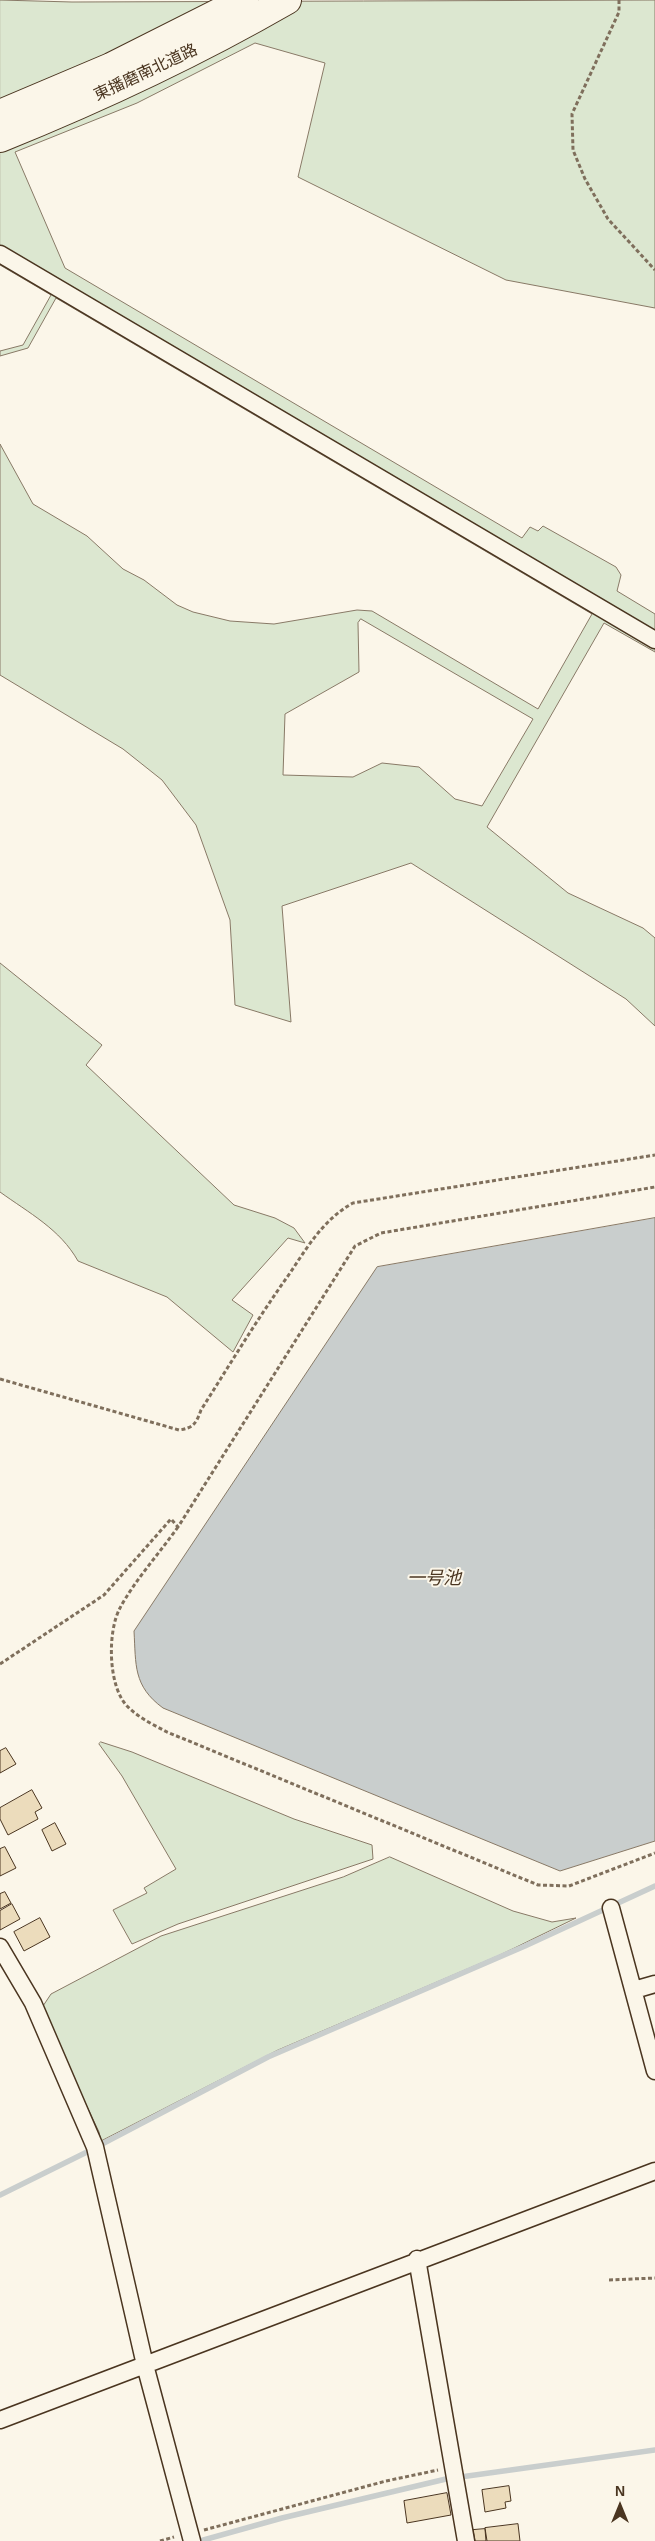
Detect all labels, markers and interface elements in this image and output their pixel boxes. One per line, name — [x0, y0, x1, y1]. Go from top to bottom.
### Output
street label: 東播磨南北道路 — [91, 41, 201, 105]
water label: 一号池 — [407, 1568, 461, 1590]
north arrow — [595, 2481, 645, 2531]
text: N — [615, 2483, 625, 2499]

